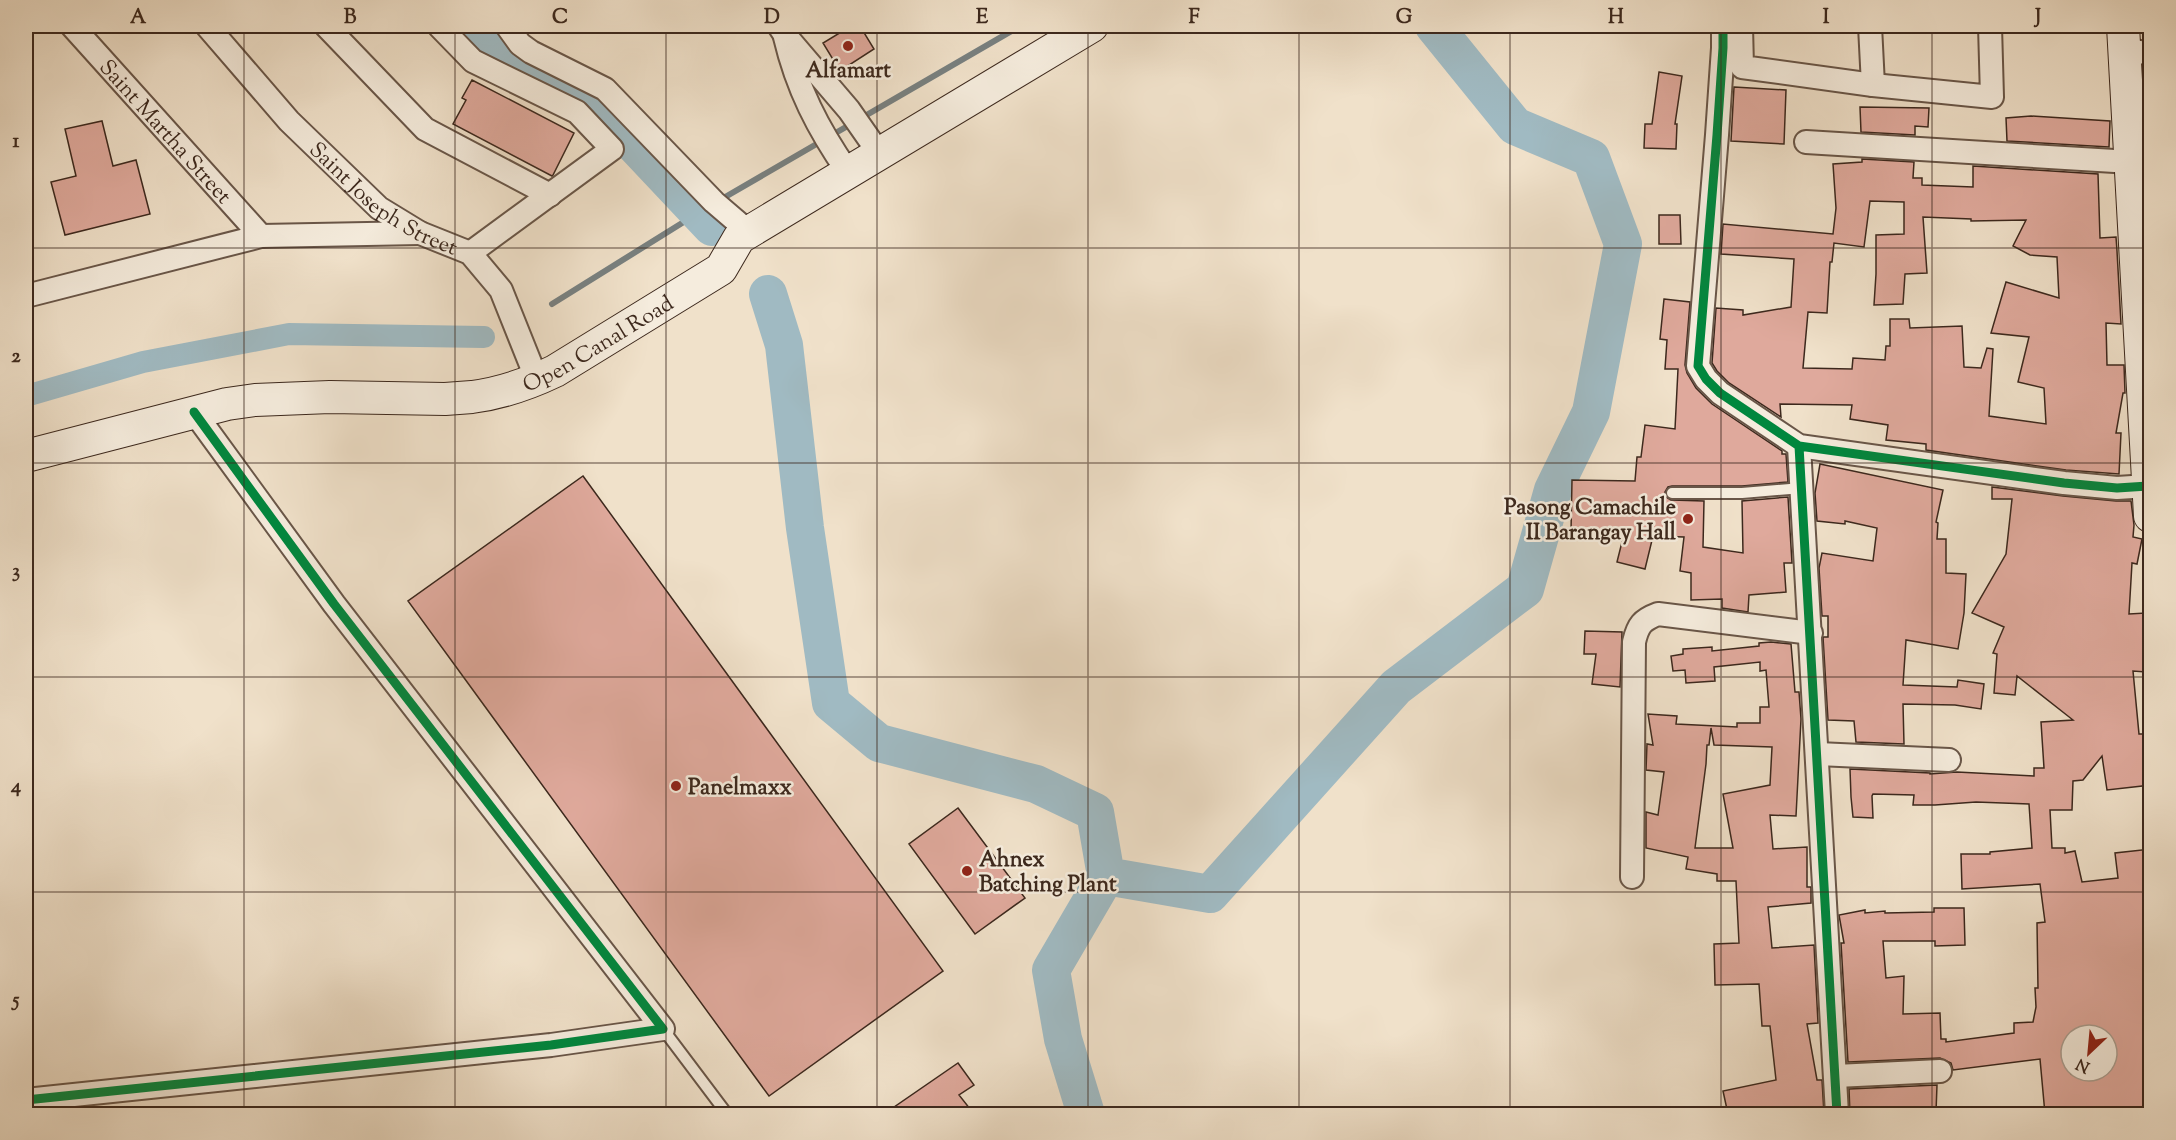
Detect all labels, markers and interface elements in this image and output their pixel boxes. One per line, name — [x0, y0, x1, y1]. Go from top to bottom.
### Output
text: A — [130, 4, 147, 33]
text: B — [344, 4, 357, 33]
text: C — [552, 4, 568, 33]
text: D — [764, 4, 780, 33]
text: E — [976, 4, 989, 33]
text: F — [1188, 4, 1200, 33]
text: G — [1396, 4, 1413, 33]
text: H — [1608, 4, 1624, 33]
text: I — [1823, 4, 1830, 33]
text: J — [2033, 4, 2041, 33]
marker: Alfamart — [841, 39, 855, 53]
street label: Saint Martha Street — [90, 53, 238, 213]
place label: Alfamart — [805, 56, 891, 88]
text: 1 — [13, 128, 20, 157]
street label: Saint Joseph Street — [301, 136, 462, 265]
street label: Open Canal Road — [519, 289, 681, 402]
text: 2 — [11, 343, 21, 372]
place label: Pasong Camachile II Barangay Hall — [1504, 493, 1677, 550]
marker: Pasong Camachile II Barangay Hall — [1681, 512, 1695, 526]
text: 3 — [12, 558, 20, 587]
text: 4 — [10, 773, 21, 802]
place label: Panelmaxx — [688, 773, 792, 805]
marker: Panelmaxx — [669, 779, 683, 793]
place label: Ahnex Batching Plant — [979, 845, 1117, 902]
marker: Ahnex Batching Plant — [960, 864, 974, 878]
text: 5 — [11, 987, 20, 1016]
north arrow — [2059, 1023, 2119, 1083]
text: N — [2073, 1051, 2094, 1077]

